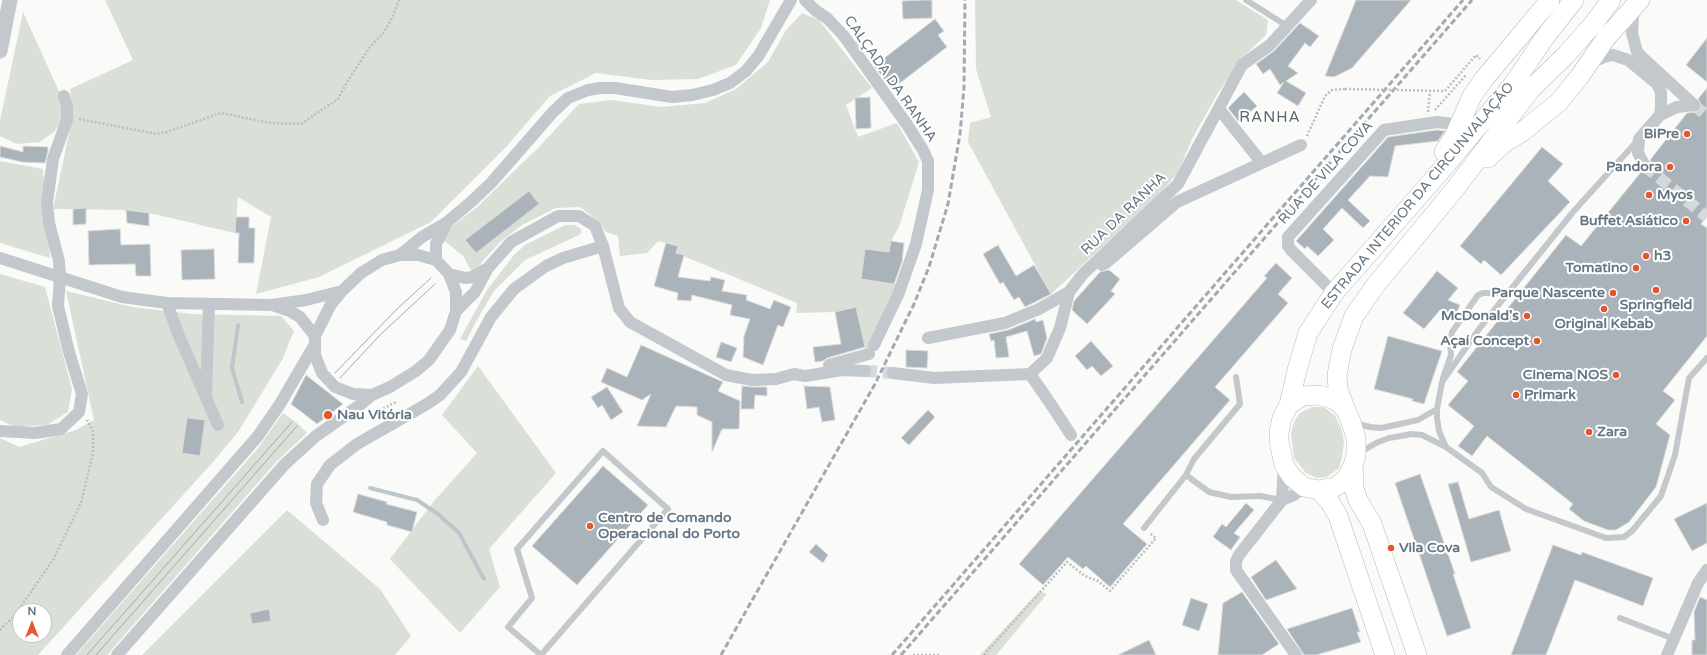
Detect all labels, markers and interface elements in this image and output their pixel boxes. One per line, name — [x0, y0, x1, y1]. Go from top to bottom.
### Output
street label: CALÇADA DA RANHA — [840, 13, 940, 145]
street label: ESTRADA INTERIOR DA CIRCUNVALAÇÃO — [1318, 79, 1518, 313]
district label: RANHA — [1239, 109, 1301, 127]
street label: RUA DE VILA COVA — [1275, 118, 1377, 228]
place label: BiPre — [1644, 126, 1679, 142]
marker: BiPre — [1682, 129, 1692, 139]
place label: Pandora — [1606, 159, 1662, 175]
marker: Pandora — [1665, 162, 1675, 172]
street label: RUA DA RANHA — [1078, 169, 1170, 259]
place label: Myos — [1657, 187, 1693, 203]
marker: Myos — [1644, 190, 1654, 200]
place label: Buffet Asiático — [1579, 213, 1678, 229]
marker: Buffet Asiático — [1681, 216, 1691, 226]
place label: h3 — [1654, 248, 1671, 264]
marker: h3 — [1641, 251, 1651, 261]
place label: Tomatino — [1565, 260, 1628, 276]
marker: Tomatino — [1631, 263, 1641, 273]
place label: Parque Nascente — [1491, 285, 1605, 301]
marker: Springfield — [1651, 285, 1661, 295]
marker: Parque Nascente — [1608, 288, 1618, 298]
place label: Springfield — [1620, 297, 1692, 313]
marker: Original Kebab — [1599, 304, 1609, 314]
place label: McDonald's — [1441, 308, 1519, 324]
marker: McDonald's — [1522, 311, 1532, 321]
place label: Original Kebab — [1555, 316, 1653, 332]
place label: Açaí Concept — [1440, 333, 1529, 349]
marker: Açaí Concept — [1532, 336, 1542, 346]
place label: Cinema NOS — [1523, 367, 1608, 383]
marker: Cinema NOS — [1611, 370, 1621, 380]
place label: Primark — [1524, 387, 1576, 403]
marker: Primark — [1511, 390, 1521, 400]
place label: Nau Vitória — [337, 407, 412, 423]
marker: Nau Vitória — [322, 409, 334, 421]
place label: Zara — [1597, 424, 1627, 440]
marker: Zara — [1584, 427, 1594, 437]
place label: Centro de Comando Operacional do Porto — [598, 510, 740, 542]
marker: Centro de Comando Operacional do Porto — [585, 521, 595, 531]
place label: Vila Cova — [1399, 540, 1460, 556]
marker: Vila Cova — [1386, 543, 1396, 553]
north arrow — [12, 603, 52, 643]
text: N — [28, 605, 36, 618]

